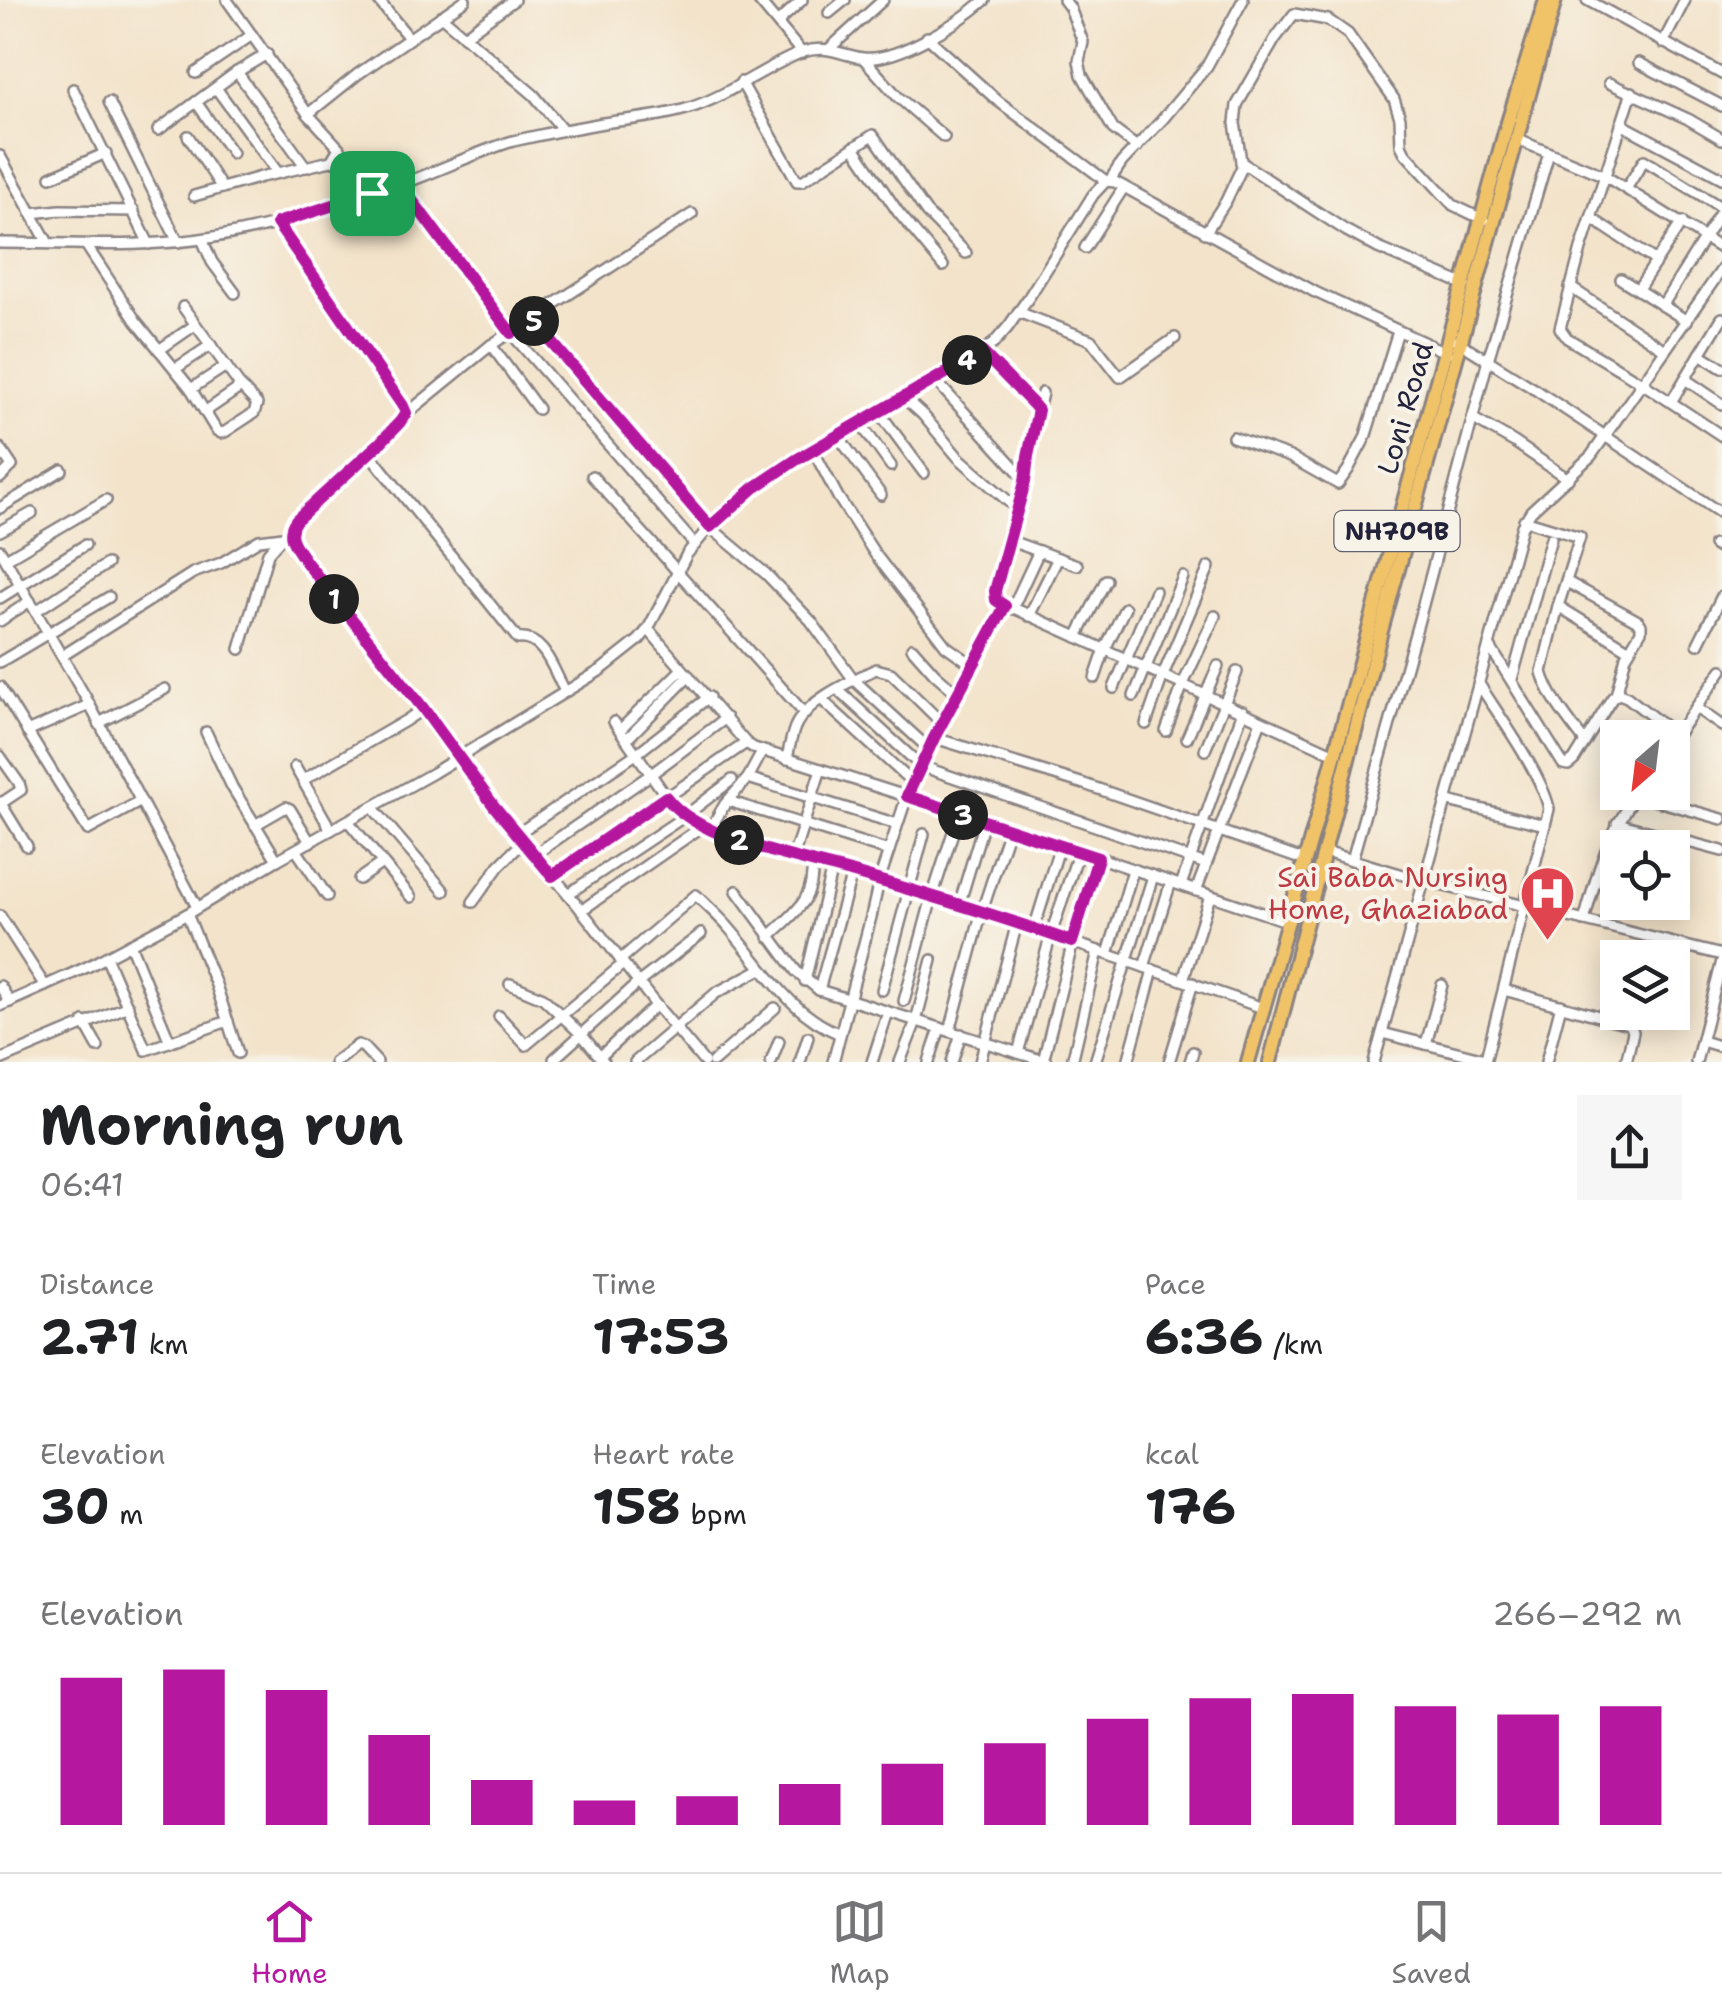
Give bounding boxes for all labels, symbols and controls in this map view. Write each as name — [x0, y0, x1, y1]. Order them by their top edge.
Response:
pin — [330, 151, 415, 236]
icon: arrive — [345, 166, 400, 221]
pin: 5 — [509, 296, 559, 346]
text: 5 — [525, 302, 543, 340]
pin: 4 — [942, 335, 992, 385]
street label: Loni Road — [1368, 337, 1442, 479]
text: 4 — [957, 341, 977, 379]
road number: NH709B — [1334, 511, 1460, 551]
pin: 1 — [309, 574, 359, 624]
text: 1 — [328, 580, 340, 618]
north arrow — [1600, 720, 1690, 810]
map controls — [1600, 720, 1690, 1030]
pin: 3 — [938, 790, 988, 840]
text: 3 — [953, 796, 973, 834]
pin: 2 — [714, 815, 764, 865]
text: 2 — [729, 821, 749, 859]
button: locate — [1600, 830, 1690, 920]
place label: Sai Baba Nursing Home, Ghaziabad — [1268, 858, 1508, 928]
hospital icon: Sai Baba Nursing Home, Ghaziabad — [1517, 863, 1577, 942]
button: layers — [1600, 940, 1690, 1030]
text: Morning run — [40, 1088, 404, 1162]
button: share — [1577, 1095, 1682, 1200]
text: 06:41 — [40, 1163, 124, 1206]
text: Distance — [40, 1265, 155, 1303]
text: Time — [592, 1265, 657, 1303]
text: Pace — [1145, 1265, 1206, 1303]
text: 2.71 — [40, 1303, 139, 1370]
text: 17:53 — [592, 1303, 729, 1370]
text: 6:36 — [1145, 1303, 1264, 1370]
text: km — [139, 1325, 188, 1363]
text: /km — [1264, 1325, 1323, 1363]
text: Elevation — [40, 1435, 165, 1473]
text: Heart rate — [592, 1435, 735, 1473]
text: kcal — [1145, 1435, 1199, 1473]
text: 30 — [40, 1473, 110, 1540]
text: 158 — [592, 1473, 681, 1540]
text: 176 — [1145, 1473, 1236, 1540]
text: m — [110, 1495, 143, 1533]
text: bpm — [681, 1495, 747, 1533]
text: Elevation — [40, 1592, 183, 1635]
text: 266–292 m — [1492, 1592, 1682, 1635]
tab: Home — [251, 1894, 328, 1992]
tab: Map — [830, 1894, 890, 1992]
tab: Saved — [1392, 1894, 1471, 1992]

